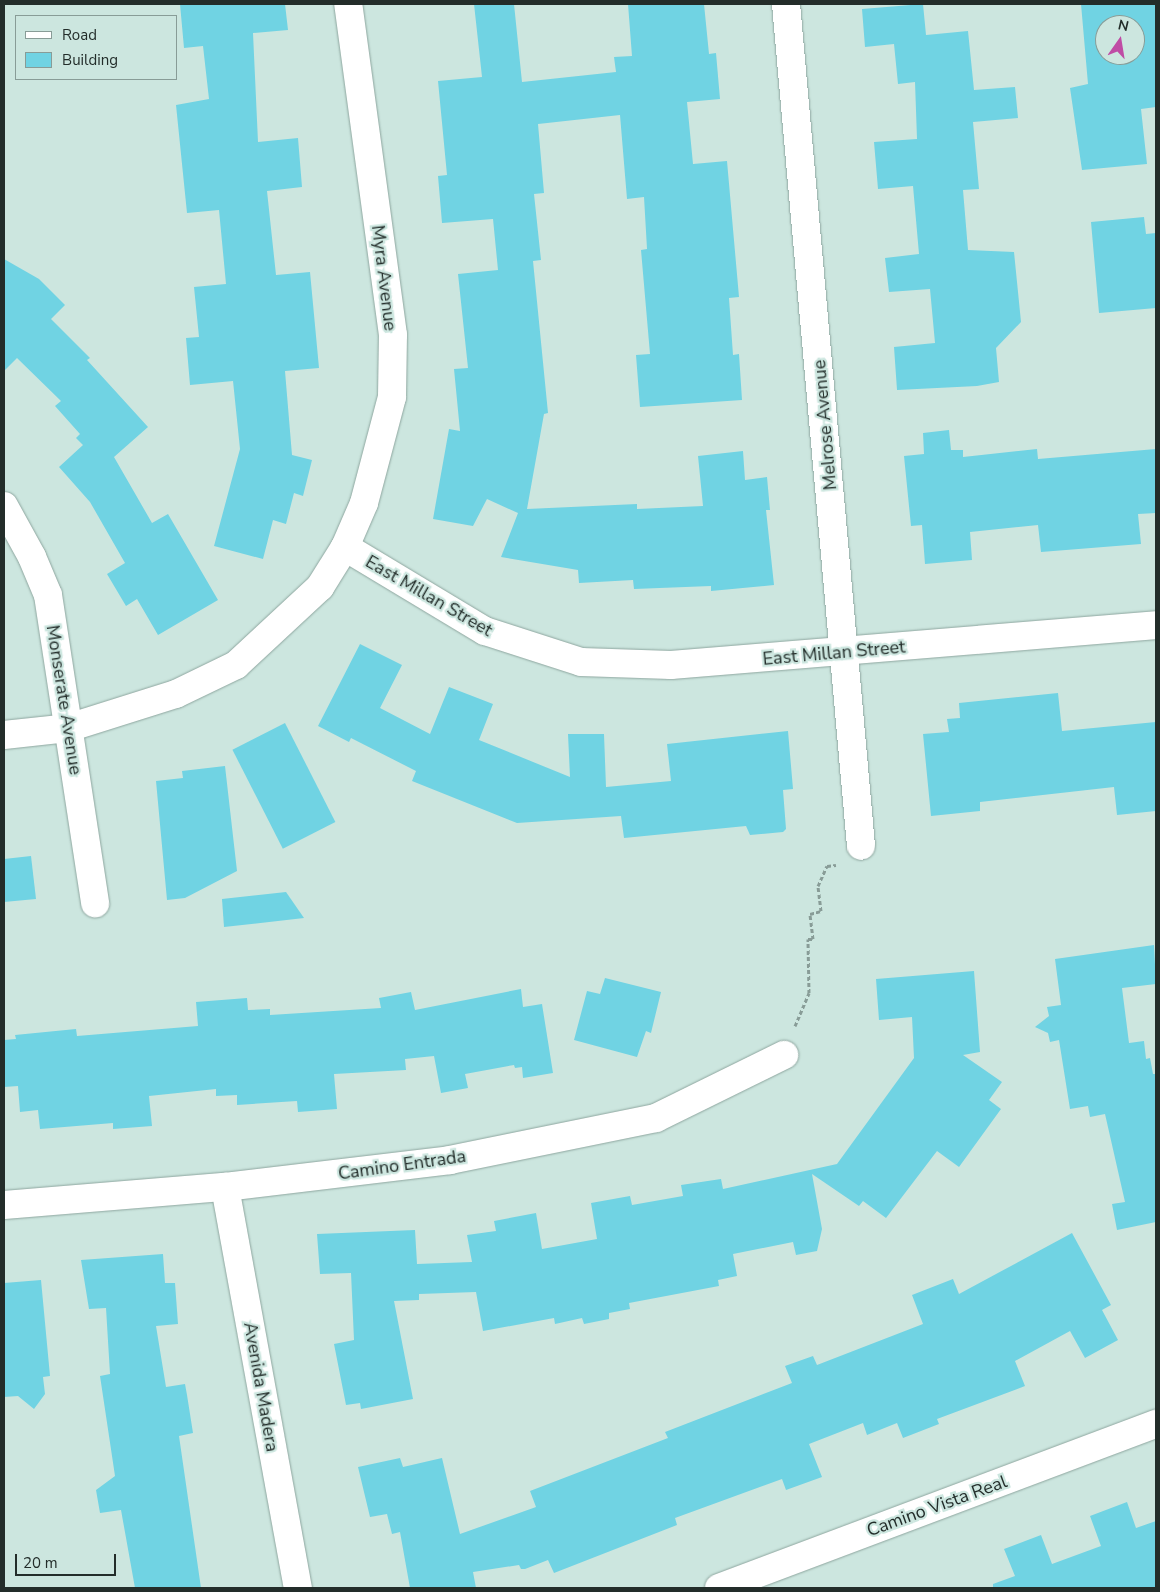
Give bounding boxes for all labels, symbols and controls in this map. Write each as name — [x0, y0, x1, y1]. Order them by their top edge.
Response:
legend — [15, 15, 178, 80]
north arrow — [1095, 15, 1145, 65]
text: N — [1116, 15, 1130, 36]
text: Road — [62, 25, 97, 45]
text: Building — [62, 50, 118, 70]
street label: Myra Avenue — [367, 224, 401, 332]
street label: Melrose Avenue — [809, 359, 841, 491]
street label: East Millan Street — [362, 551, 496, 641]
street label: Monserate Avenue — [41, 624, 87, 776]
street label: East Millan Street — [762, 636, 906, 670]
street label: Camino Entrada — [337, 1145, 467, 1185]
street label: Avenida Madera — [239, 1320, 283, 1454]
street label: Camino Vista Real — [864, 1471, 1010, 1541]
scale bar — [18, 1544, 119, 1576]
text: 20 m — [23, 1553, 58, 1573]

